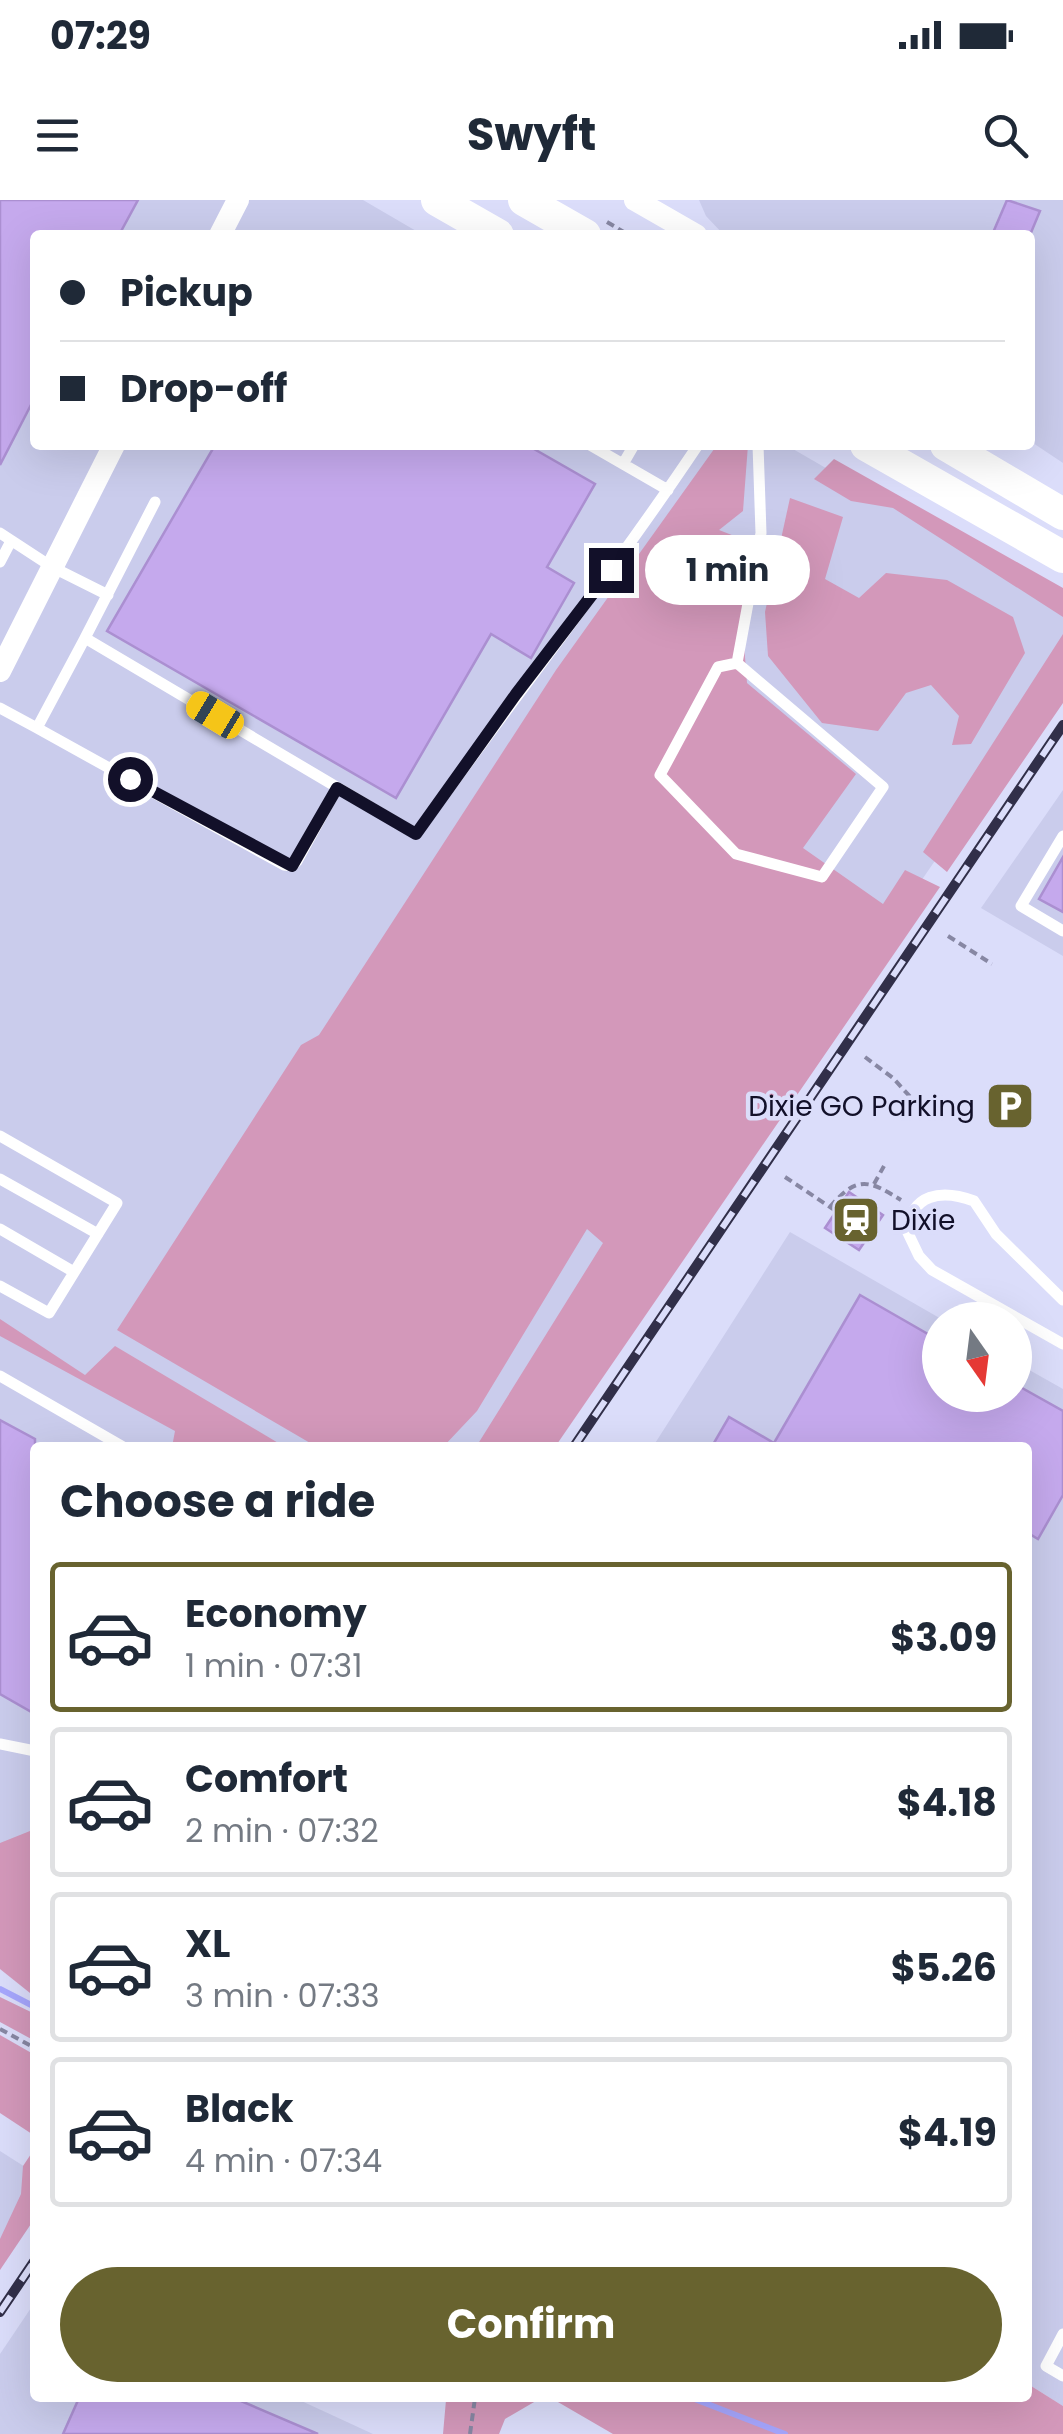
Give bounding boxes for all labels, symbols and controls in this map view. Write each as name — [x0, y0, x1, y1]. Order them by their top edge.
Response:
text: 07:29 — [50, 9, 151, 62]
text: Swyft — [467, 103, 596, 166]
icon: menu — [30, 108, 85, 163]
icon: search — [978, 108, 1033, 163]
text: Pickup — [120, 266, 253, 319]
text: Drop-off — [120, 362, 288, 415]
callout: 1 min — [646, 535, 811, 605]
text: 1 min — [686, 547, 769, 592]
route end — [589, 548, 634, 593]
car — [182, 687, 248, 743]
route start — [108, 757, 153, 802]
parking icon: Dixie GO Parking — [984, 1080, 1036, 1132]
place label: Dixie GO Parking — [748, 1087, 975, 1126]
station icon: Dixie — [830, 1194, 882, 1246]
place label: Dixie — [891, 1201, 955, 1240]
north arrow — [922, 1302, 1032, 1412]
map controls — [922, 1302, 1032, 1412]
text: Choose a ride — [60, 1470, 375, 1533]
text: Economy — [185, 1587, 367, 1640]
icon: car — [65, 1592, 155, 1682]
text: $3.09 — [890, 1611, 997, 1664]
text: 1 min · 07:31 — [185, 1643, 362, 1688]
text: Comfort — [185, 1752, 348, 1805]
icon: car — [65, 1757, 155, 1847]
text: $4.18 — [897, 1776, 997, 1829]
text: 2 min · 07:32 — [185, 1808, 379, 1853]
text: XL — [185, 1917, 230, 1970]
icon: car — [65, 1922, 155, 2012]
text: $5.26 — [891, 1941, 997, 1994]
text: 3 min · 07:33 — [185, 1973, 380, 2018]
text: Black — [185, 2082, 294, 2135]
icon: car — [65, 2087, 155, 2177]
text: $4.19 — [898, 2106, 997, 2159]
text: 4 min · 07:34 — [185, 2138, 382, 2183]
button: Confirm — [60, 2267, 1002, 2382]

